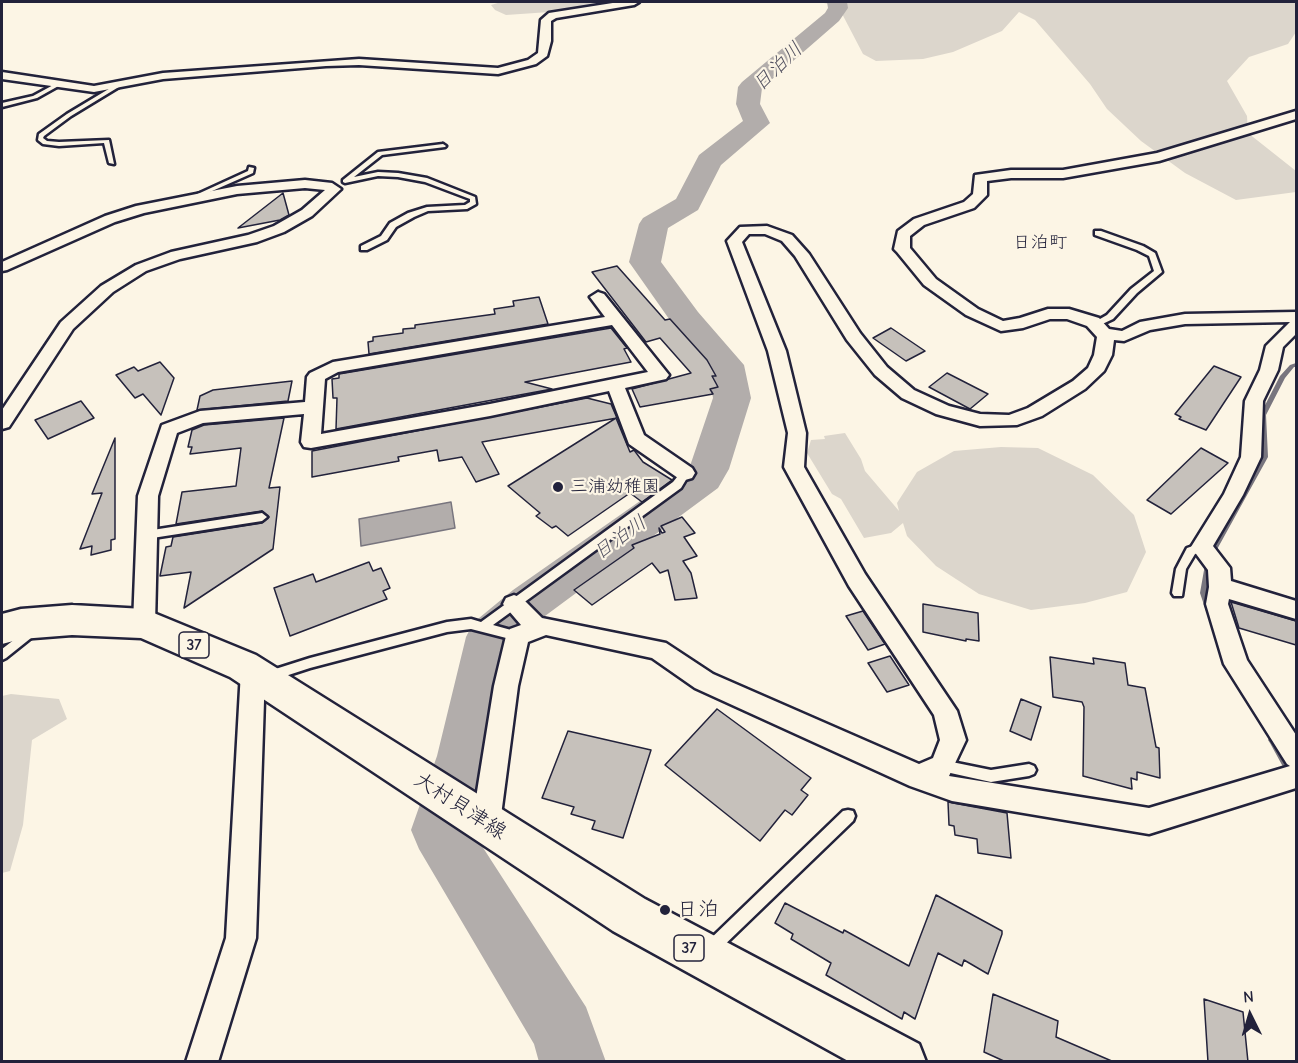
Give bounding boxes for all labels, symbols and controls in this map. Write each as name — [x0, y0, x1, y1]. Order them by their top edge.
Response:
water label: 日泊川 — [748, 38, 808, 96]
district label: 日泊町 — [1013, 232, 1067, 254]
place label: 三浦幼稚園 — [570, 476, 660, 498]
marker: 三浦幼稚園 — [551, 480, 565, 494]
water label: 日泊川 — [589, 511, 651, 565]
road number: 37 — [179, 632, 209, 658]
street label: 大村貝津線 — [409, 767, 511, 845]
place label: 日泊 — [677, 897, 719, 923]
marker: 日泊 — [658, 903, 672, 917]
road number: 37 — [674, 935, 704, 961]
north arrow — [1220, 985, 1280, 1045]
text: N — [1242, 988, 1254, 1006]

